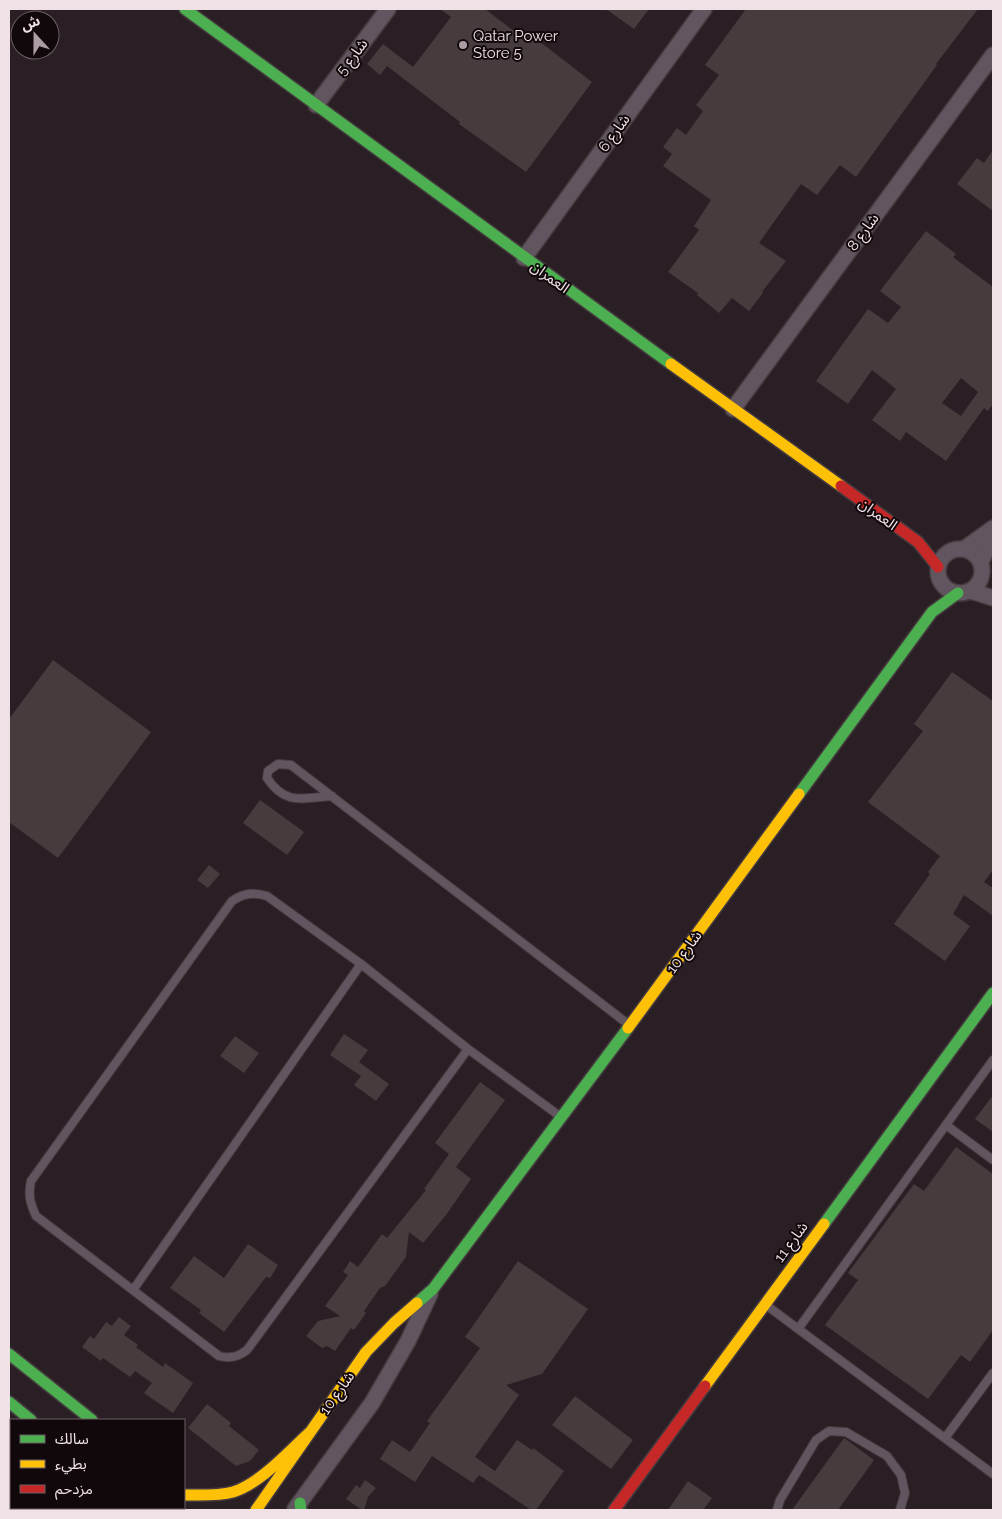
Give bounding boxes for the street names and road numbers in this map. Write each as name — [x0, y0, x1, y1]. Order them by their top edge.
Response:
street label: شارع 5 — [332, 35, 374, 81]
street label: شارع 6 — [594, 110, 636, 157]
street label: شارع 8 — [843, 210, 885, 256]
street label: العمران — [527, 257, 573, 297]
street label: العمران — [855, 494, 901, 534]
street label: شارع 10 — [662, 927, 708, 979]
street label: شارع 11 — [770, 1218, 814, 1268]
street label: شارع 10 — [316, 1368, 361, 1420]

